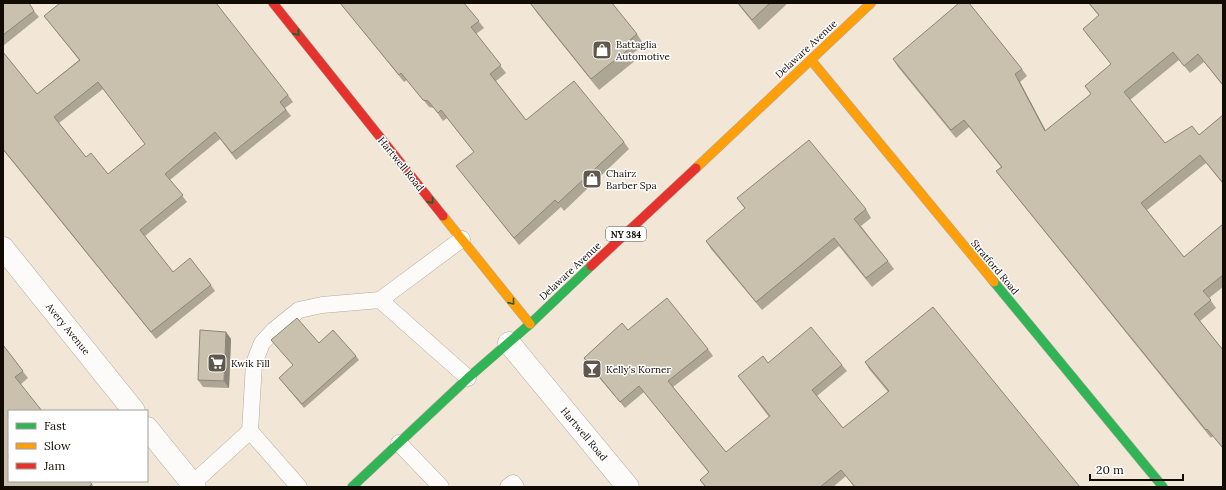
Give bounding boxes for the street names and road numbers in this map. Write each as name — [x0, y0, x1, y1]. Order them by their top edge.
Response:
street label: Delaware Avenue — [772, 17, 840, 81]
street label: Hartwell Road — [375, 134, 427, 194]
road number: NY 384 — [606, 227, 646, 241]
street label: Stratford Road — [968, 237, 1022, 297]
street label: Delaware Avenue — [536, 239, 604, 303]
street label: Avery Avenue — [43, 300, 93, 358]
street label: Hartwell Road — [558, 405, 610, 463]

